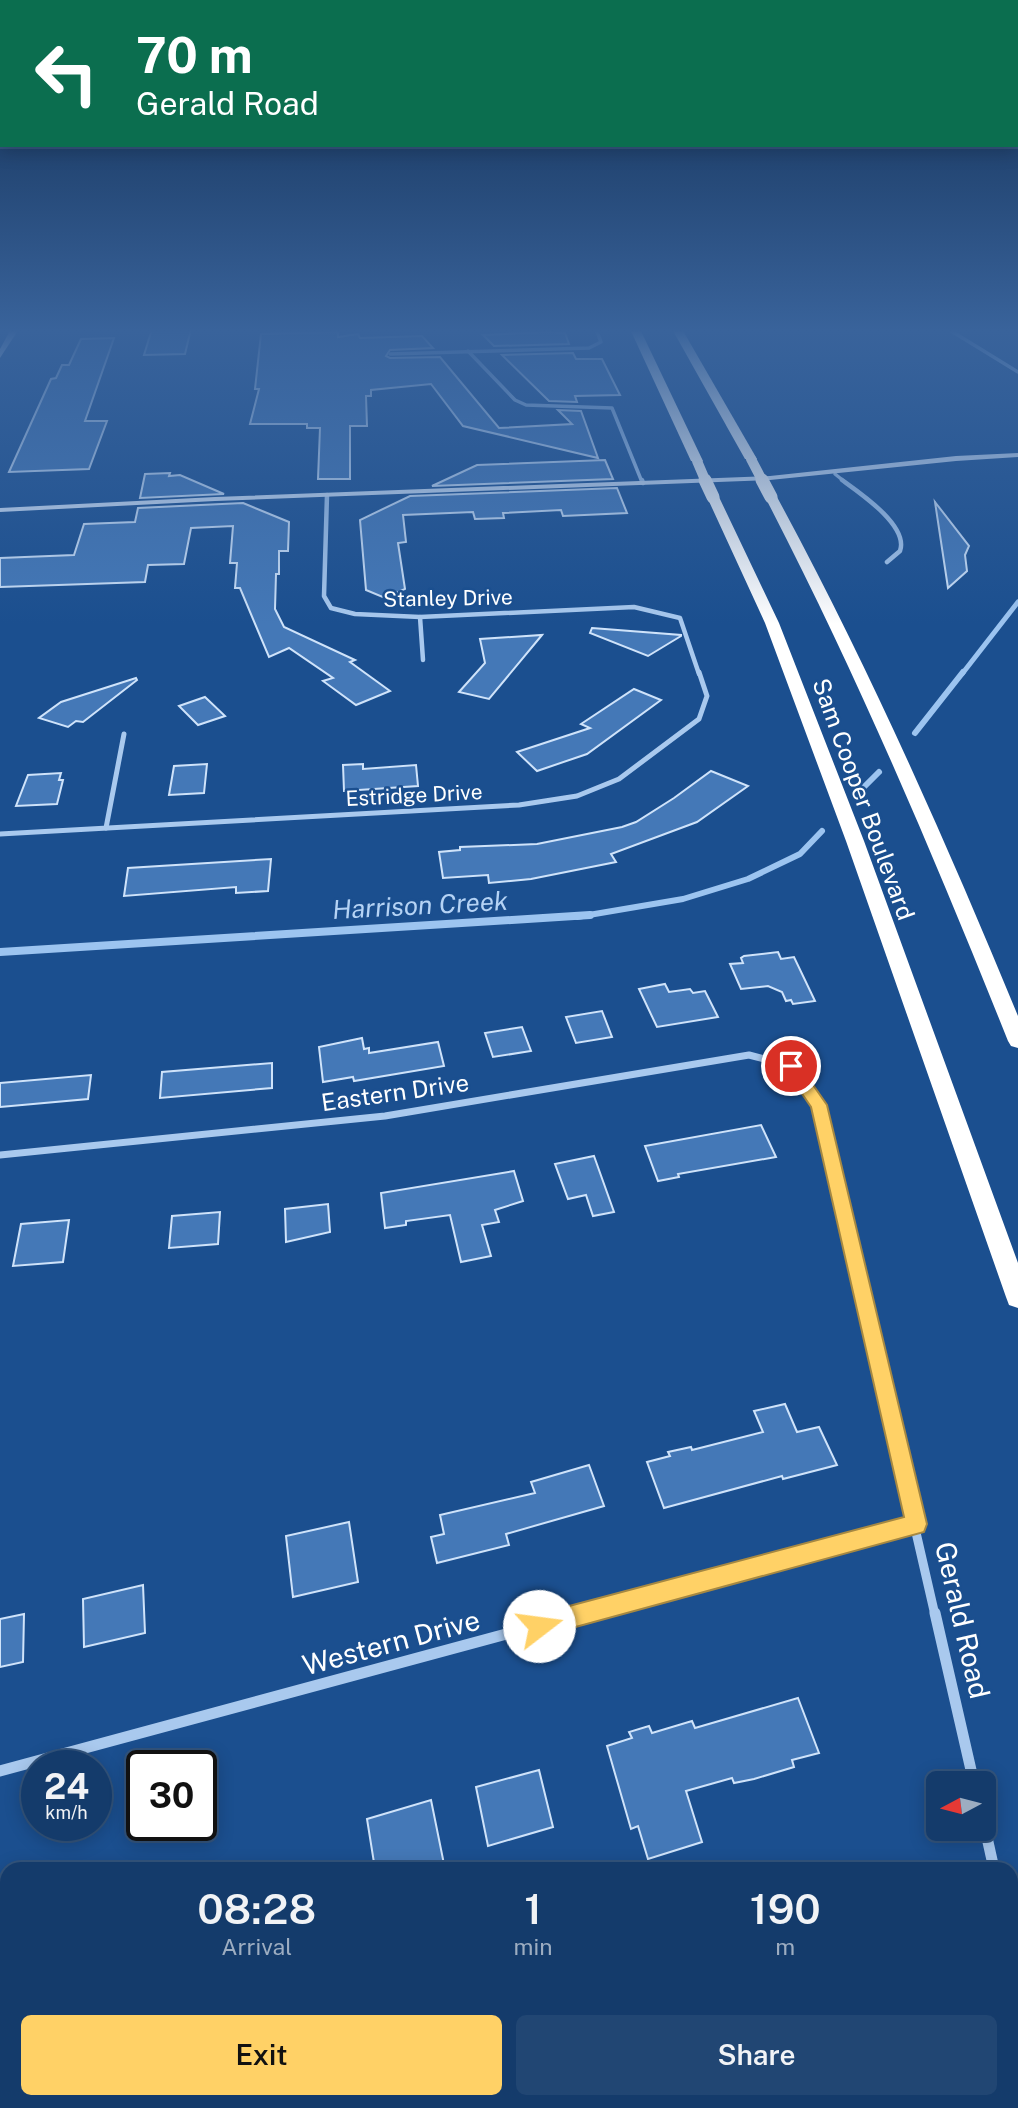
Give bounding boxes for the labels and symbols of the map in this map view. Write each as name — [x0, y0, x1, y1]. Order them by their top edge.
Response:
street label: Stanley Drive — [383, 584, 513, 612]
street label: Sam Cooper Boulevard — [807, 674, 921, 924]
street label: Estridge Drive — [345, 779, 483, 811]
water label: Harrison Creek — [331, 885, 509, 925]
pin — [761, 1036, 821, 1096]
street label: Eastern Drive — [319, 1068, 471, 1116]
street label: Gerald Road — [929, 1538, 997, 1702]
position arrow — [502, 1589, 576, 1663]
street label: Western Drive — [299, 1602, 483, 1682]
speed limit sign: 30 — [126, 1750, 217, 1841]
north arrow — [926, 1771, 996, 1841]

